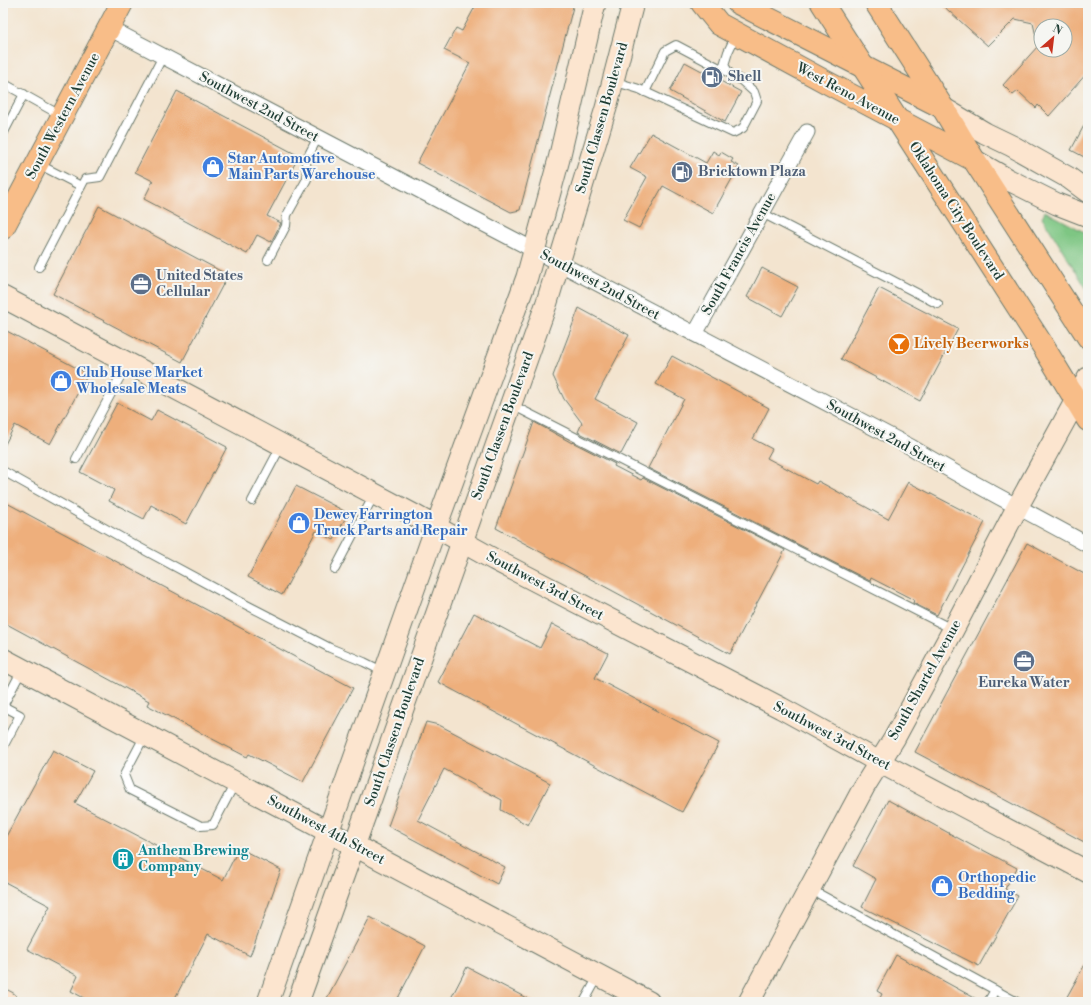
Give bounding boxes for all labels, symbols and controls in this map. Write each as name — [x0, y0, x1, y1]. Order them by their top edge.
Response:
north arrow — [1033, 18, 1073, 58]
text: N — [1050, 22, 1065, 38]
street label: South Classen Boulevard — [572, 40, 632, 196]
street label: South Western Avenue — [22, 50, 104, 182]
street label: West Reno Avenue — [792, 59, 903, 129]
fuel station icon: Shell — [699, 64, 725, 90]
street label: Southwest 2nd Street — [196, 68, 322, 146]
place label: Shell — [728, 68, 762, 86]
street label: Oklahoma City Boulevard — [905, 138, 1008, 284]
place label: Star Automotive Main Parts Warehouse — [228, 150, 376, 184]
shop icon: Star Automotive Main Parts Warehouse — [200, 154, 226, 180]
fuel station icon: Bricktown Plaza — [669, 159, 695, 185]
place label: Bricktown Plaza — [698, 163, 806, 181]
street label: South Francis Avenue — [698, 189, 780, 319]
street label: Southwest 2nd Street — [537, 246, 663, 324]
place label: United States Cellular — [156, 267, 243, 301]
office icon: United States Cellular — [128, 271, 154, 297]
bar icon: Lively Beerworks — [886, 331, 912, 357]
place label: Lively Beerworks — [914, 335, 1029, 353]
street label: South Classen Boulevard — [468, 349, 538, 503]
place label: Club House Market Wholesale Meats — [75, 364, 204, 398]
shop icon: Club House Market Wholesale Meats — [48, 368, 74, 394]
street label: Southwest 2nd Street — [823, 396, 949, 476]
place label: Dewey Farrington Truck Parts and Repair — [314, 506, 468, 540]
shop icon: Dewey Farrington Truck Parts and Repair — [286, 510, 312, 536]
street label: Southwest 3rd Street — [483, 547, 607, 625]
street label: South Shartel Avenue — [884, 616, 966, 744]
office icon: Eureka Water — [1011, 648, 1037, 674]
street label: South Classen Boulevard — [361, 655, 429, 809]
place label: Eureka Water — [978, 674, 1070, 692]
street label: Southwest 3rd Street — [770, 697, 894, 775]
street label: Southwest 4th Street — [264, 791, 388, 869]
place label: Anthem Brewing Company — [137, 842, 250, 876]
building icon: Anthem Brewing Company — [110, 846, 136, 872]
place label: Orthopedic Bedding — [958, 869, 1036, 903]
shop icon: Orthopedic Bedding — [929, 873, 955, 899]

